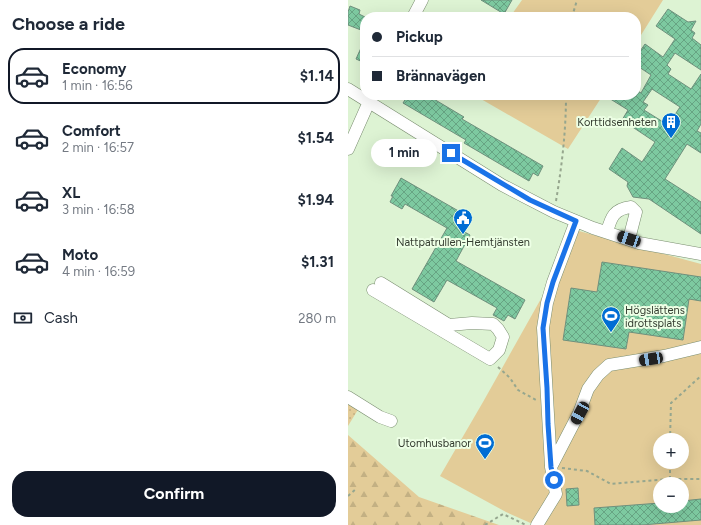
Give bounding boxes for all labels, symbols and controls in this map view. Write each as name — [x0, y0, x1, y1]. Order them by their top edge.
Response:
text: Choose a ride — [12, 13, 125, 35]
text: Pickup — [396, 28, 443, 46]
icon: car — [14, 58, 50, 94]
text: Economy — [62, 60, 127, 78]
text: $1.14 — [300, 67, 334, 85]
text: Brännavägen — [396, 67, 486, 85]
text: 1 min · 16:56 — [62, 78, 133, 93]
building icon: Korttidsenheten — [660, 111, 682, 139]
place label: Korttidsenheten — [577, 116, 657, 129]
icon: car — [14, 120, 50, 156]
text: Comfort — [62, 122, 121, 140]
text: $1.54 — [297, 129, 334, 147]
callout: 1 min — [371, 139, 437, 167]
text: 2 min · 16:57 — [62, 140, 134, 155]
route end — [442, 144, 460, 162]
text: 1 min — [389, 145, 419, 160]
icon: car — [14, 182, 50, 218]
text: XL — [62, 184, 80, 202]
text: $1.94 — [297, 191, 334, 209]
text: 3 min · 16:58 — [62, 202, 135, 217]
public building icon: Nattpatrullen-Hemtjänsten — [452, 207, 474, 235]
car — [616, 230, 642, 248]
place label: Nattpatrullen-Hemtjänsten — [396, 236, 530, 249]
icon: car — [14, 244, 50, 280]
text: Moto — [62, 246, 98, 264]
text: $1.31 — [301, 253, 334, 271]
text: 4 min · 16:59 — [62, 264, 135, 279]
place label: Högslättens idrottsplats — [625, 304, 685, 330]
sports icon: Högslättens idrottsplats — [600, 305, 622, 333]
icon: cash — [12, 307, 34, 329]
text: Cash — [44, 309, 78, 327]
text: 280 m — [298, 311, 336, 326]
car — [638, 351, 664, 367]
car — [569, 400, 591, 426]
sports icon: Utomhusbanor — [474, 432, 496, 460]
map controls — [653, 433, 689, 513]
button: + — [653, 433, 689, 469]
place label: Utomhusbanor — [398, 437, 471, 450]
button: Confirm — [12, 471, 336, 517]
route start — [545, 471, 563, 489]
button: − — [653, 477, 689, 513]

